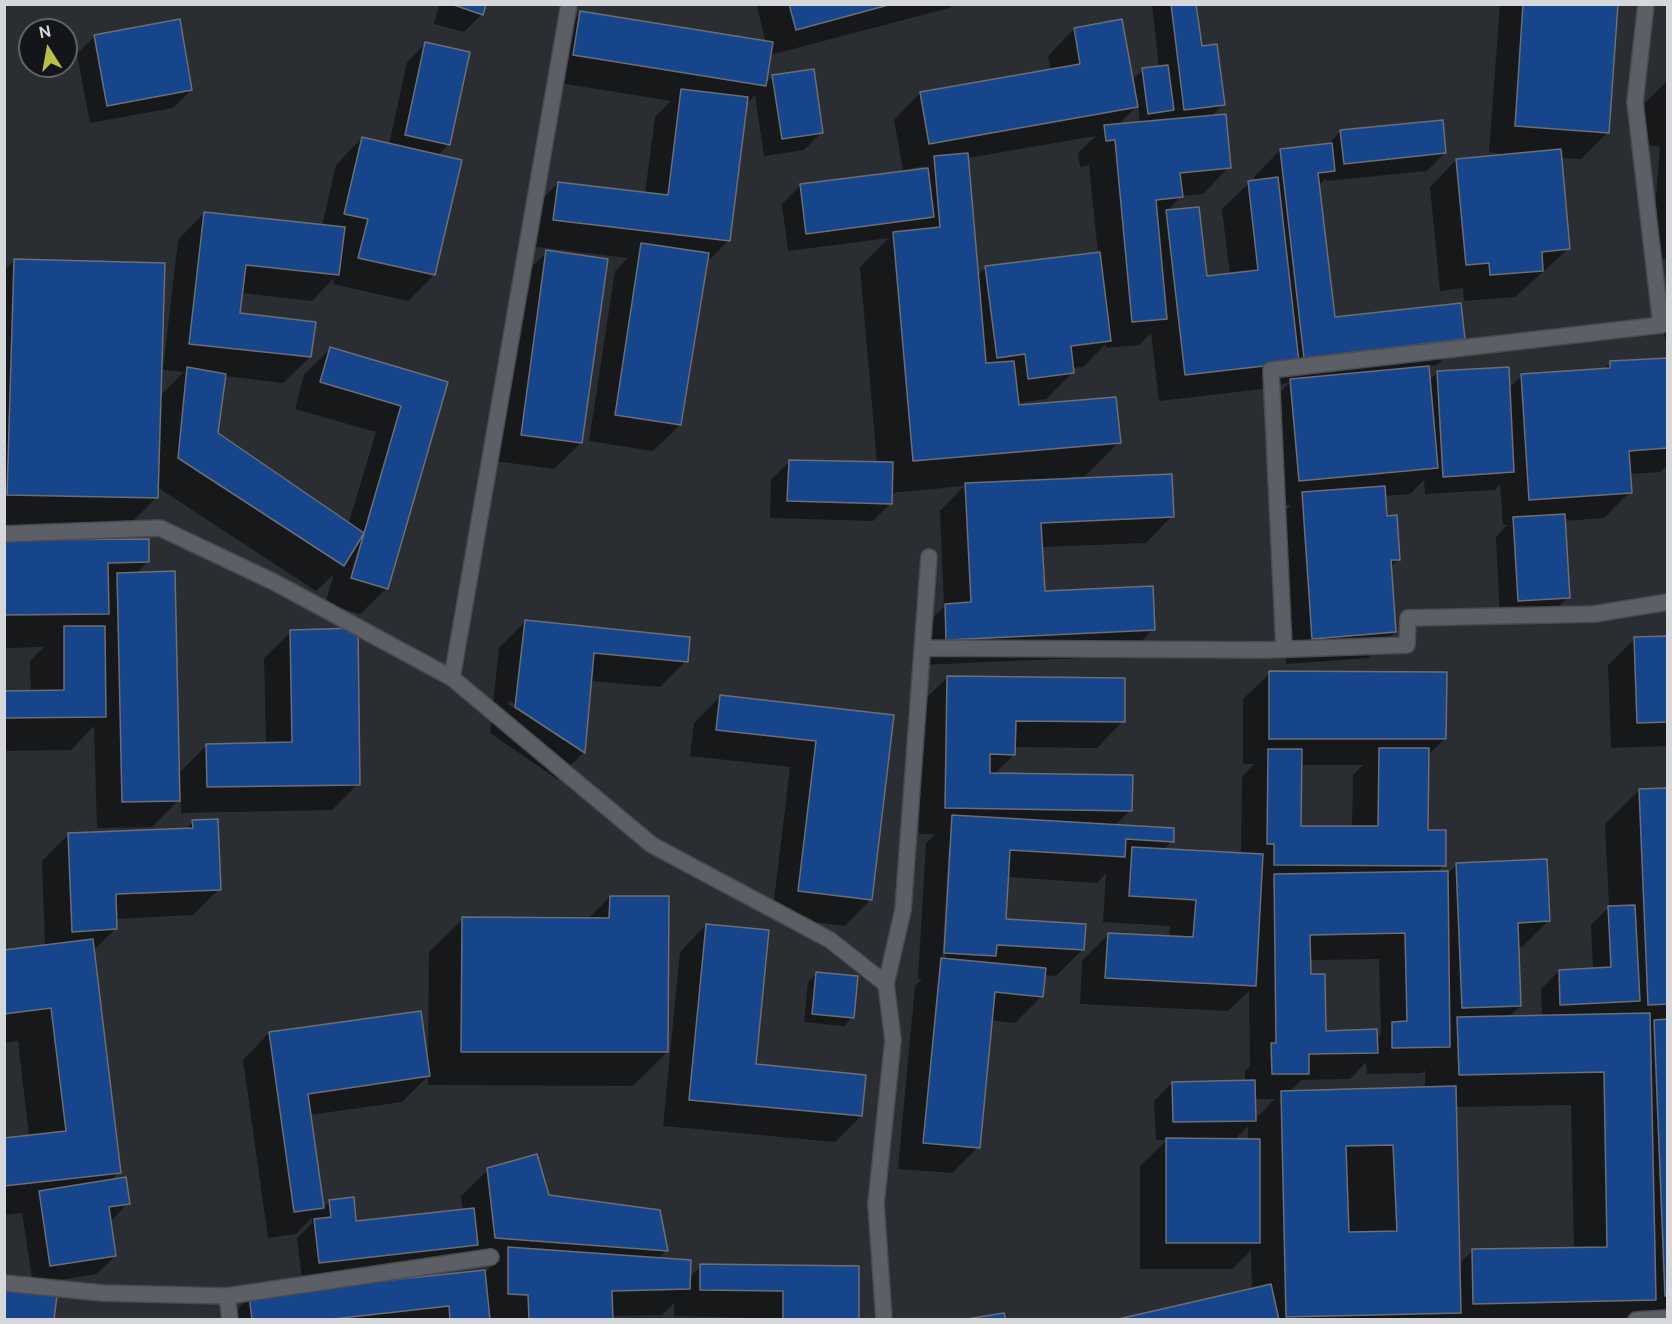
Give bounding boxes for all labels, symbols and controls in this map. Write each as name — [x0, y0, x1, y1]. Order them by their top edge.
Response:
north arrow — [18, 18, 78, 78]
text: N — [37, 20, 53, 43]

